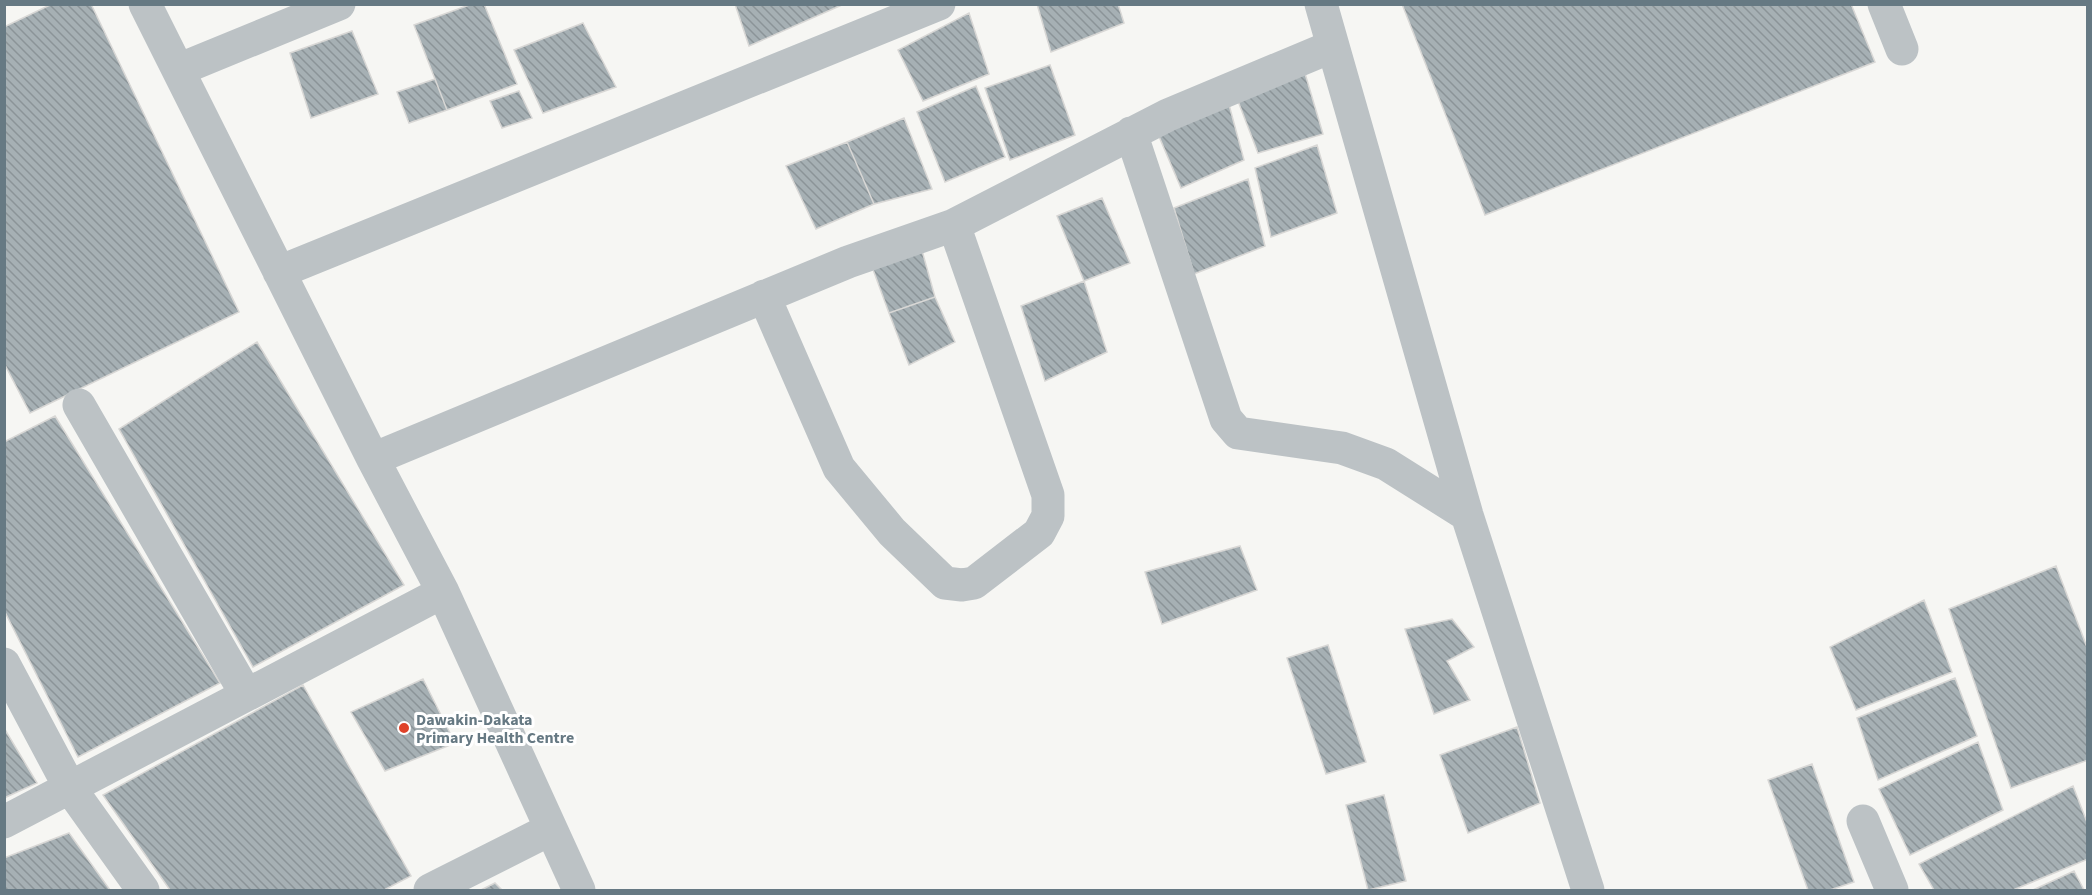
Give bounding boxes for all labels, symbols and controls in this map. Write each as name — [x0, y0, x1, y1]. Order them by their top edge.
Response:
place label: Dawakin-Dakata Primary Health Centre — [416, 709, 574, 749]
marker: Dawakin-Dakata Primary Health Centre — [397, 721, 411, 735]

